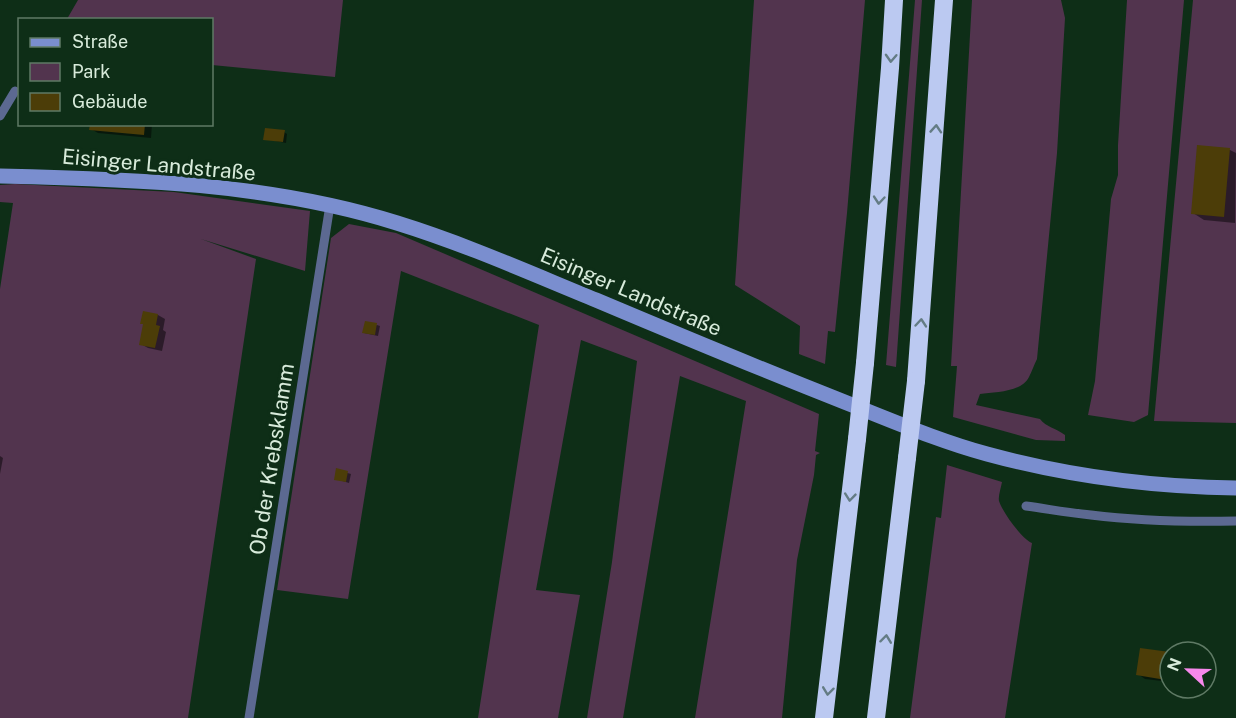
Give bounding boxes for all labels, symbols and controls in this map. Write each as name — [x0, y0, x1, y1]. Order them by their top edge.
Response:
legend — [18, 18, 213, 126]
text: Straße — [72, 31, 128, 52]
one-way arrow — [884, 54, 897, 63]
text: Park — [72, 61, 110, 82]
text: Gebäude — [72, 91, 147, 112]
one-way arrow — [929, 124, 942, 133]
street label: Eisinger Landstraße — [61, 144, 257, 185]
one-way arrow — [873, 196, 886, 205]
street label: Eisinger Landstraße — [537, 242, 725, 341]
one-way arrow — [914, 318, 927, 328]
street label: Ob der Krebsklamm — [244, 361, 299, 556]
one-way arrow — [844, 493, 857, 502]
one-way arrow — [879, 635, 891, 644]
north arrow — [1158, 640, 1218, 700]
text: N — [1163, 655, 1186, 674]
one-way arrow — [822, 687, 834, 696]

